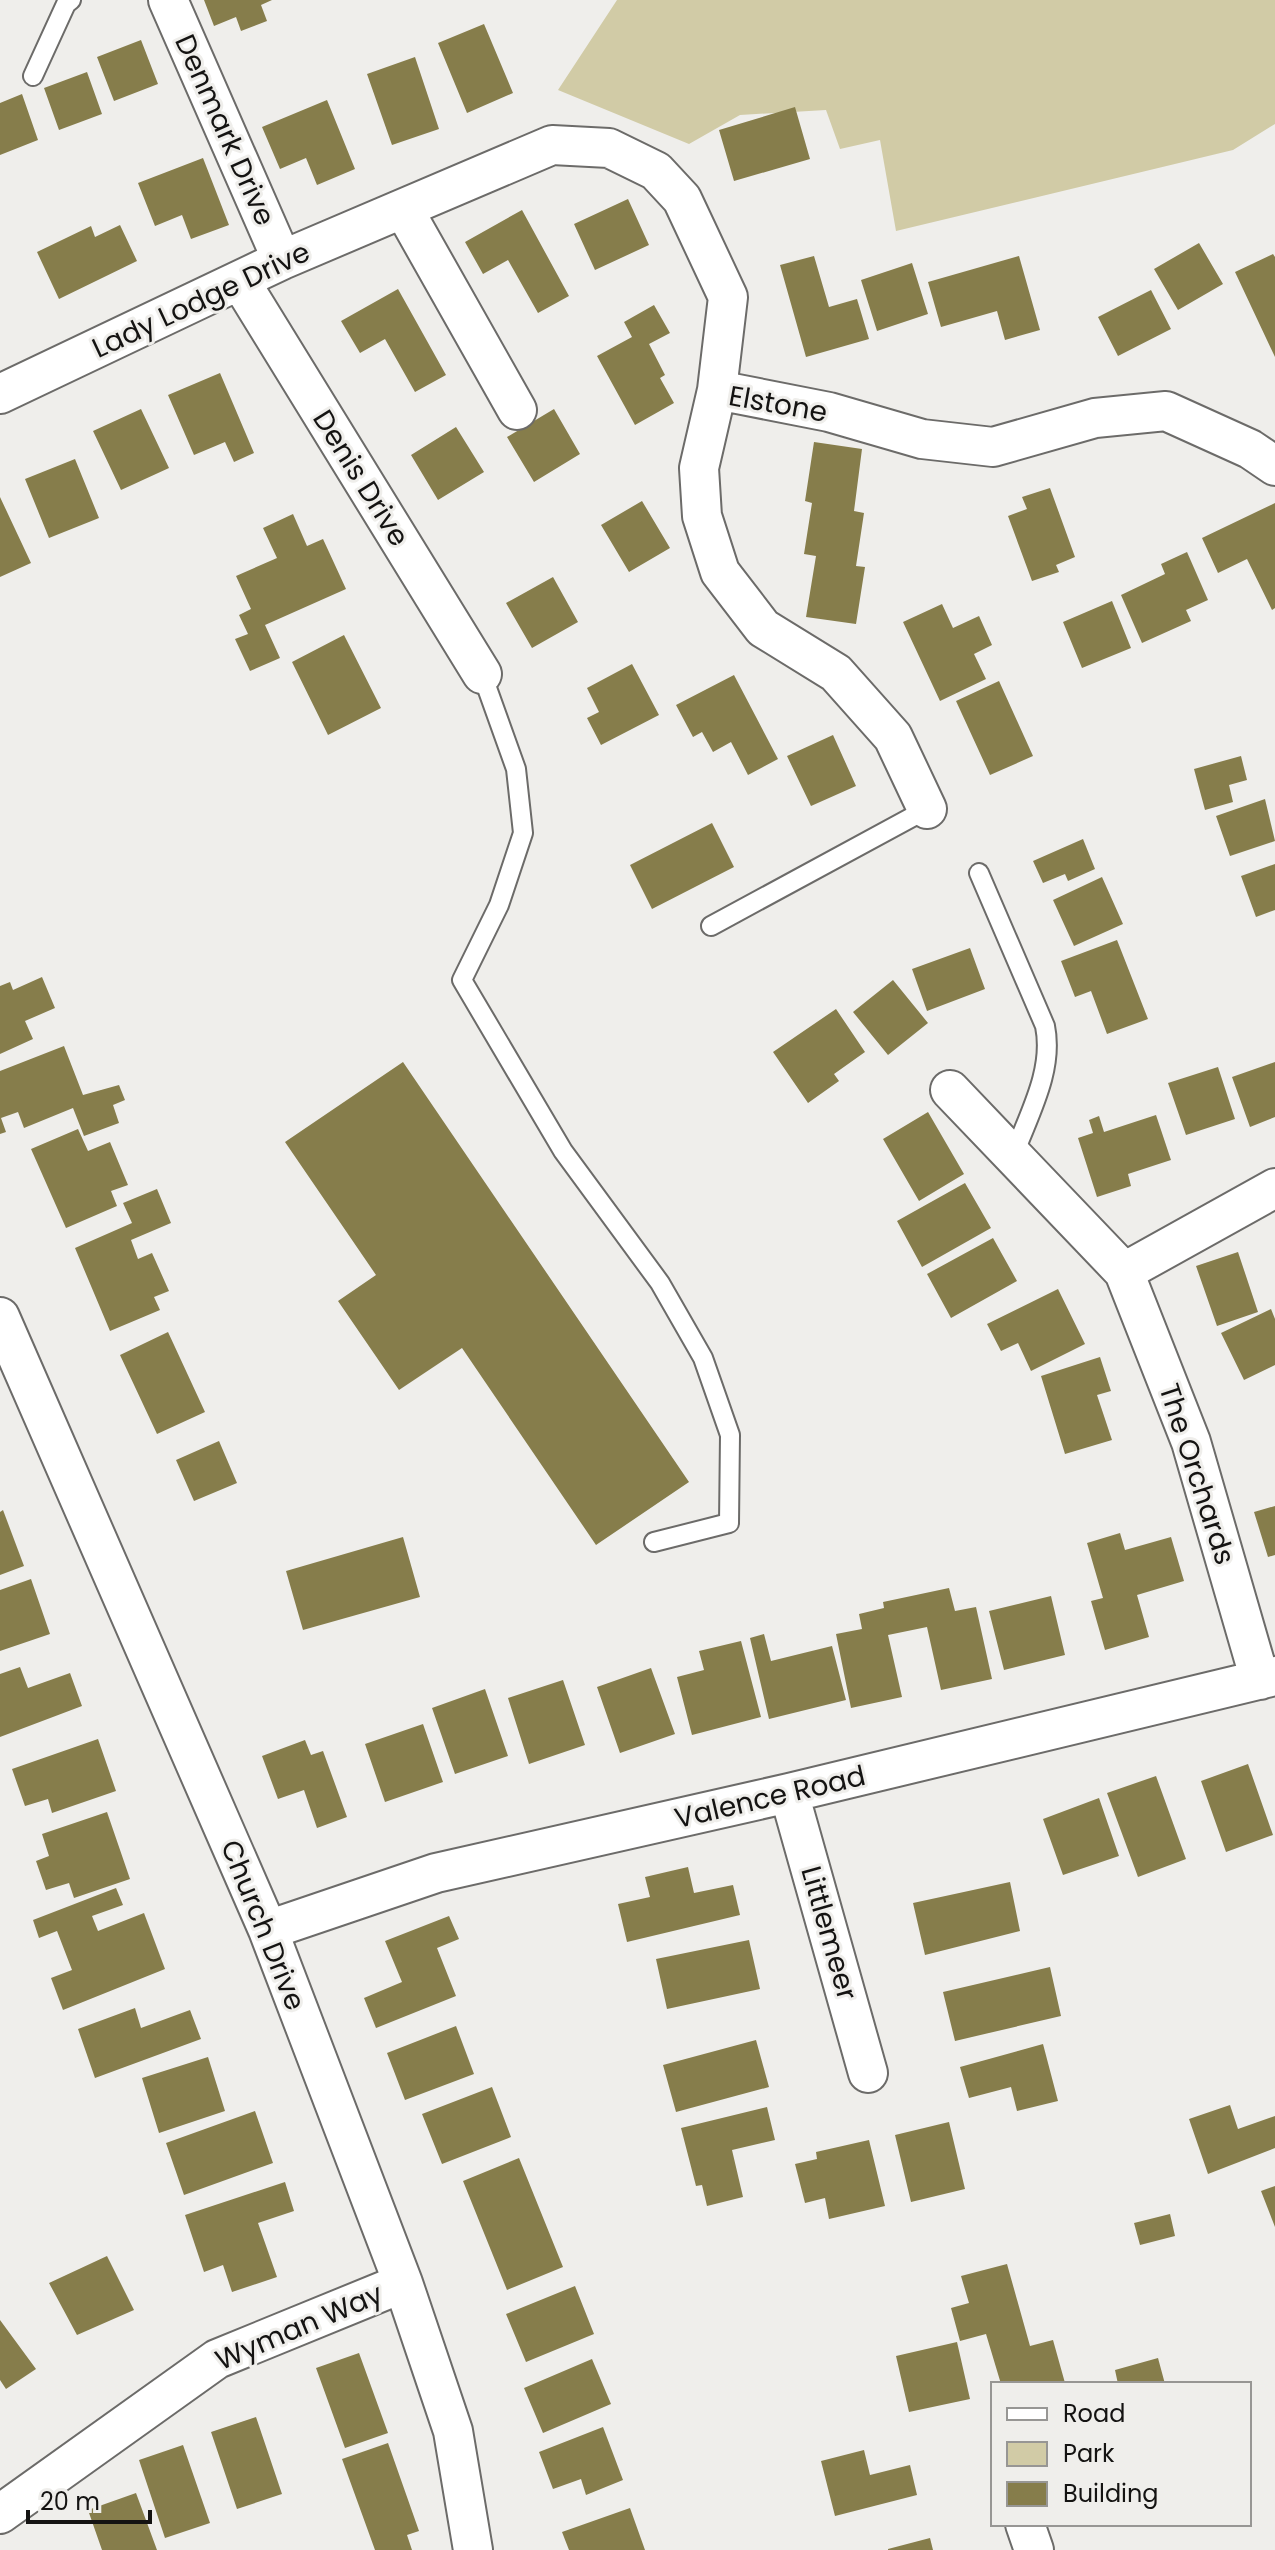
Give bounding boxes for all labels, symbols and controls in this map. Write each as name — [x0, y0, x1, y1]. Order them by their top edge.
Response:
street label: Denmark Drive — [165, 28, 285, 232]
street label: Lady Lodge Drive — [86, 232, 316, 368]
street label: Elstone — [726, 376, 830, 432]
street label: Denis Drive — [304, 402, 418, 554]
street label: The Orchards — [1149, 1378, 1245, 1570]
street label: Valence Road — [671, 1756, 869, 1838]
street label: Church Drive — [211, 1834, 315, 2016]
street label: Littlemeer — [791, 1861, 867, 2005]
street label: Wyman Way — [209, 2274, 389, 2380]
legend — [991, 2382, 1251, 2526]
text: Road — [1063, 2397, 1125, 2430]
text: Park — [1063, 2437, 1115, 2470]
scale bar — [28, 2474, 150, 2524]
text: Building — [1063, 2477, 1159, 2510]
text: 20 m — [40, 2485, 100, 2518]

